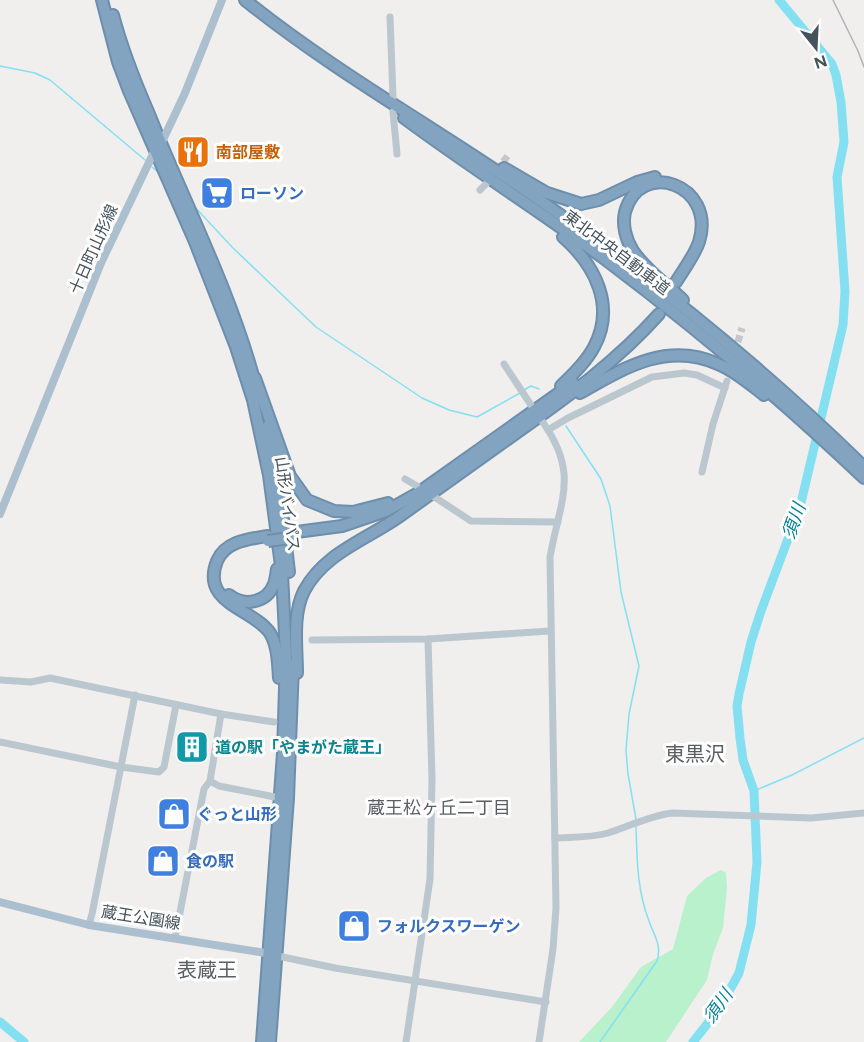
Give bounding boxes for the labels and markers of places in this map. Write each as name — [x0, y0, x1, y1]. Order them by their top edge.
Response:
restaurant icon: 南部屋敷 — [175, 134, 211, 170]
place label: 南部屋敷 — [216, 143, 280, 162]
supermarket icon: ローソン — [199, 175, 235, 211]
place label: ローソン — [240, 184, 304, 203]
building icon: 道の駅「やまがた蔵王」 — [174, 729, 210, 765]
place label: 道の駅「やまがた蔵王」 — [215, 738, 391, 757]
shop icon: ぐっと山形 — [156, 796, 192, 832]
place label: ぐっと山形 — [197, 805, 277, 824]
shop icon: 食の駅 — [145, 843, 181, 879]
place label: 食の駅 — [186, 852, 234, 871]
shop icon: フォルクスワーゲン — [336, 908, 372, 944]
place label: フォルクスワーゲン — [377, 917, 521, 936]

